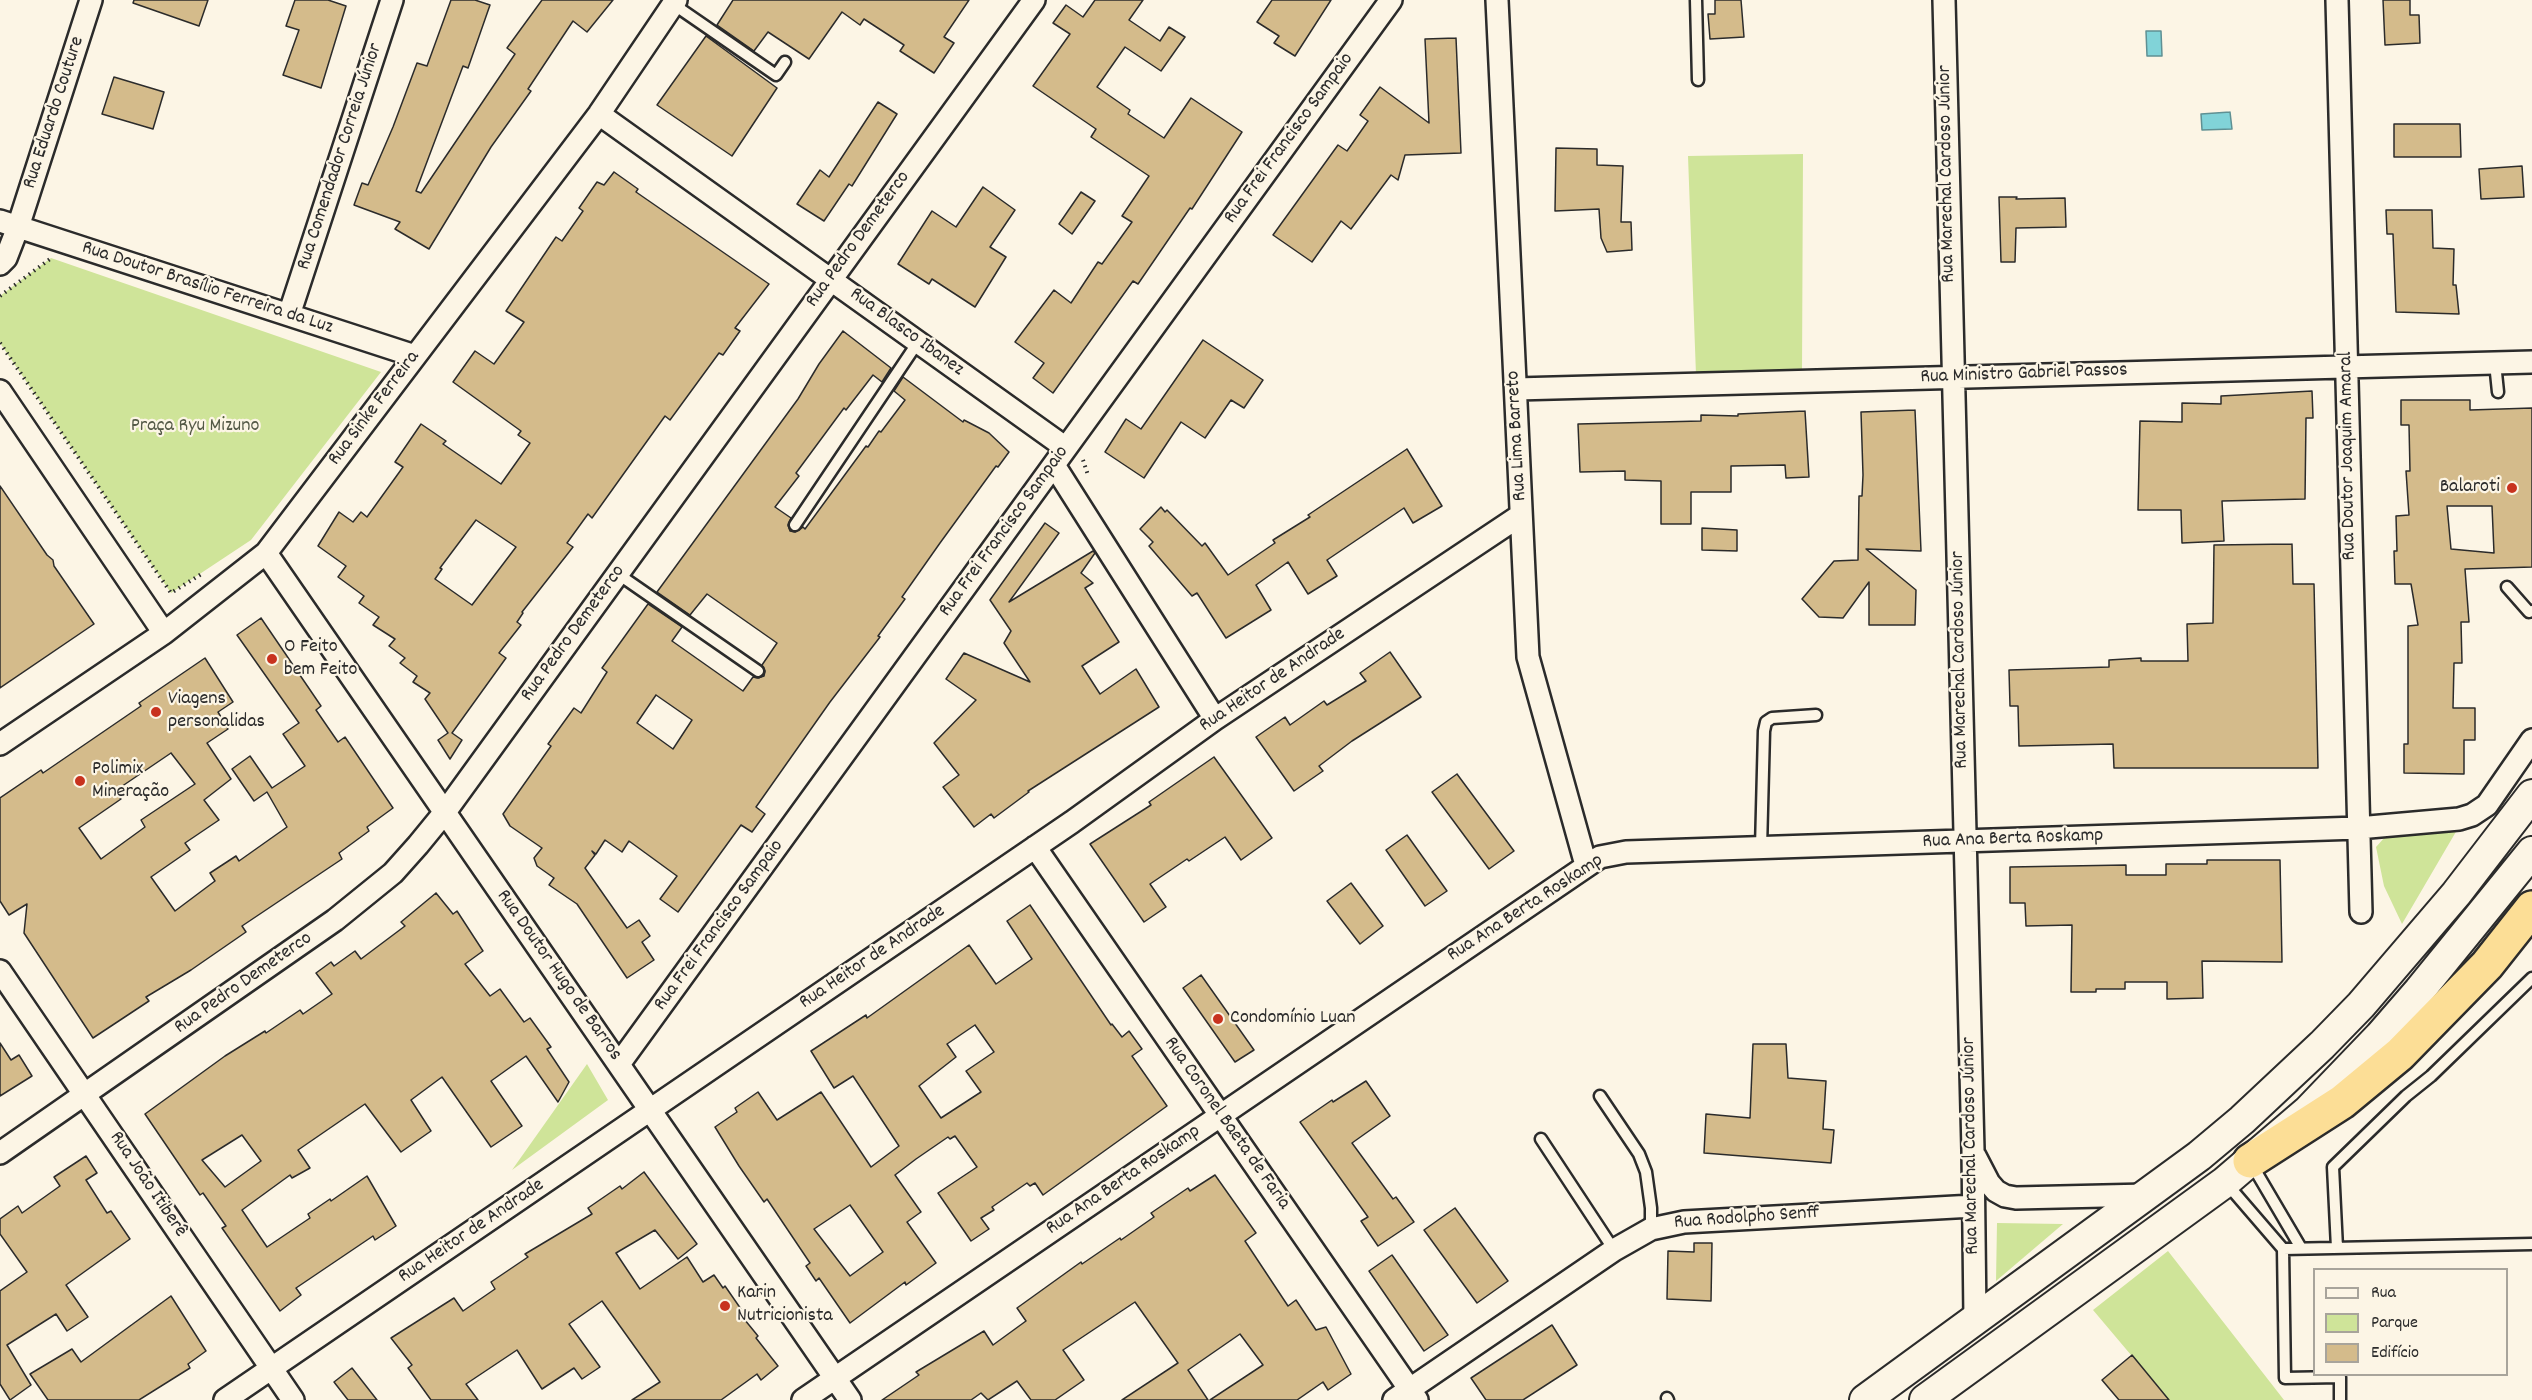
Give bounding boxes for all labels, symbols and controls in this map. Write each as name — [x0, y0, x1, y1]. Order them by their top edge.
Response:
street label: Rua Eduardo Couture — [19, 34, 91, 192]
street label: Rua Comendador Correia Júnior — [293, 41, 389, 273]
street label: Rua Frei Francisco Sampaio — [1220, 49, 1360, 229]
street label: Rua Marechal Cardoso Júnior — [1934, 65, 1962, 283]
street label: Rua Pedro Demeterco — [801, 167, 917, 313]
street label: Rua Doutor Brasílio Ferreira da Luz — [78, 237, 336, 341]
street label: Rua Blasco Ibanez — [844, 283, 968, 383]
street label: Rua Sinke Ferreira — [324, 347, 426, 471]
street label: Rua Doutor Joaquim Amaral — [2335, 351, 2363, 561]
street label: Rua Ministro Gabriel Passos — [1920, 359, 2128, 391]
street label: Rua Lima Barreto — [1503, 370, 1533, 502]
park label: Praça Ryu Mizuno — [131, 415, 259, 439]
street label: Rua Frei Francisco Sampaio — [935, 442, 1075, 622]
place label: Balaroti — [2440, 476, 2500, 500]
marker: Balaroti — [2505, 481, 2519, 495]
street label: Rua Marechal Cardoso Júnior — [1947, 551, 1975, 769]
street label: Rua Pedro Demeterco — [516, 561, 632, 707]
street label: Rua Heitor de Andrade — [1196, 623, 1350, 739]
place label: O Feito bem Feito — [284, 636, 357, 683]
marker: O Feito bem Feito — [265, 652, 279, 666]
place label: Viagens personalidas — [168, 688, 265, 735]
marker: Viagens personalidas — [149, 705, 163, 719]
place label: Polimix Mineração — [92, 758, 169, 805]
marker: Polimix Mineração — [73, 774, 87, 788]
street label: Rua Ana Berta Roskamp — [1922, 825, 2104, 855]
street label: Rua Frei Francisco Sampaio — [650, 836, 790, 1016]
street label: Rua Ana Berta Roskamp — [1444, 850, 1608, 968]
street label: Rua Doutor Hugo de Barros — [490, 886, 626, 1066]
street label: Rua Heitor de Andrade — [796, 900, 950, 1016]
street label: Rua Pedro Demeterco — [170, 928, 318, 1040]
place label: Condomínio Luan — [1230, 1007, 1356, 1031]
marker: Condomínio Luan — [1211, 1012, 1225, 1026]
street label: Rua Coronel Baeta de Faria — [1157, 1033, 1295, 1215]
street label: Rua Marechal Cardoso Júnior — [1958, 1037, 1986, 1255]
street label: Rua Ana Berta Roskamp — [1042, 1120, 1206, 1242]
street label: Rua João Itiberê — [103, 1127, 191, 1243]
street label: Rua Heitor de Andrade — [395, 1174, 549, 1290]
street label: Rua Rodolpho Senff — [1673, 1202, 1821, 1236]
legend — [2313, 1268, 2508, 1376]
text: Rua — [2371, 1281, 2396, 1306]
place label: Karin Nutricionista — [737, 1282, 833, 1329]
marker: Karin Nutricionista — [718, 1299, 732, 1313]
text: Parque — [2371, 1311, 2418, 1336]
text: Edifício — [2371, 1341, 2419, 1366]

